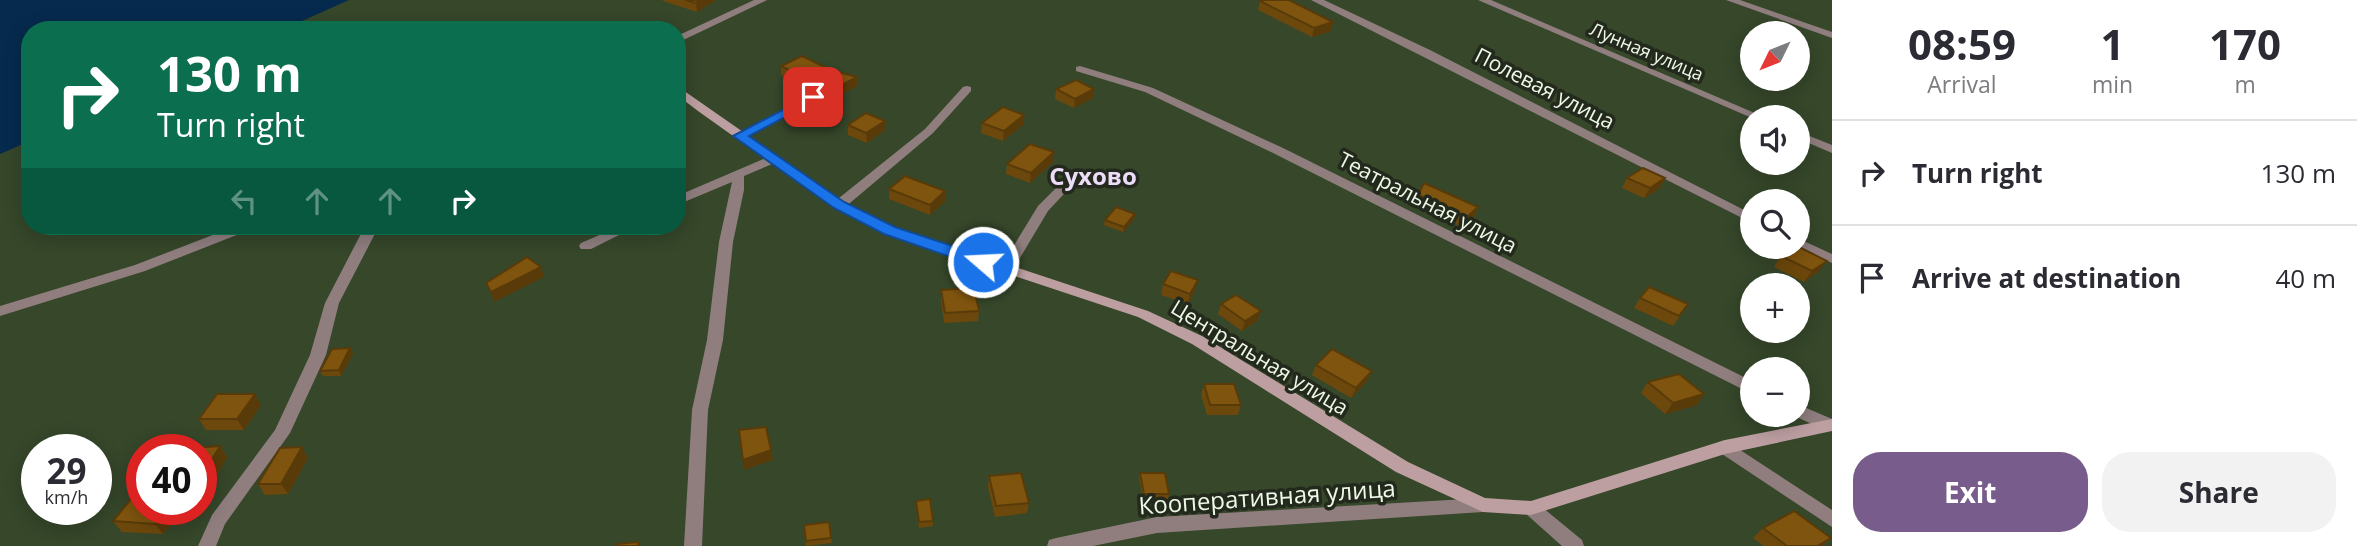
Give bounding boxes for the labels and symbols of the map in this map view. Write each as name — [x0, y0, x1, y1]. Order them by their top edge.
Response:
street label: Лунная улица — [1587, 16, 1707, 86]
north arrow — [1740, 21, 1810, 91]
street label: Полевая улица — [1470, 41, 1620, 135]
pin — [783, 67, 843, 127]
street label: Театральная улица — [1334, 145, 1522, 259]
district label: Сухово — [1049, 159, 1137, 192]
position arrow — [946, 225, 1020, 299]
street label: Центральная улица — [1166, 293, 1354, 421]
speed limit sign: 40 — [126, 434, 217, 525]
street label: Кооперативная улица — [1137, 471, 1397, 521]

